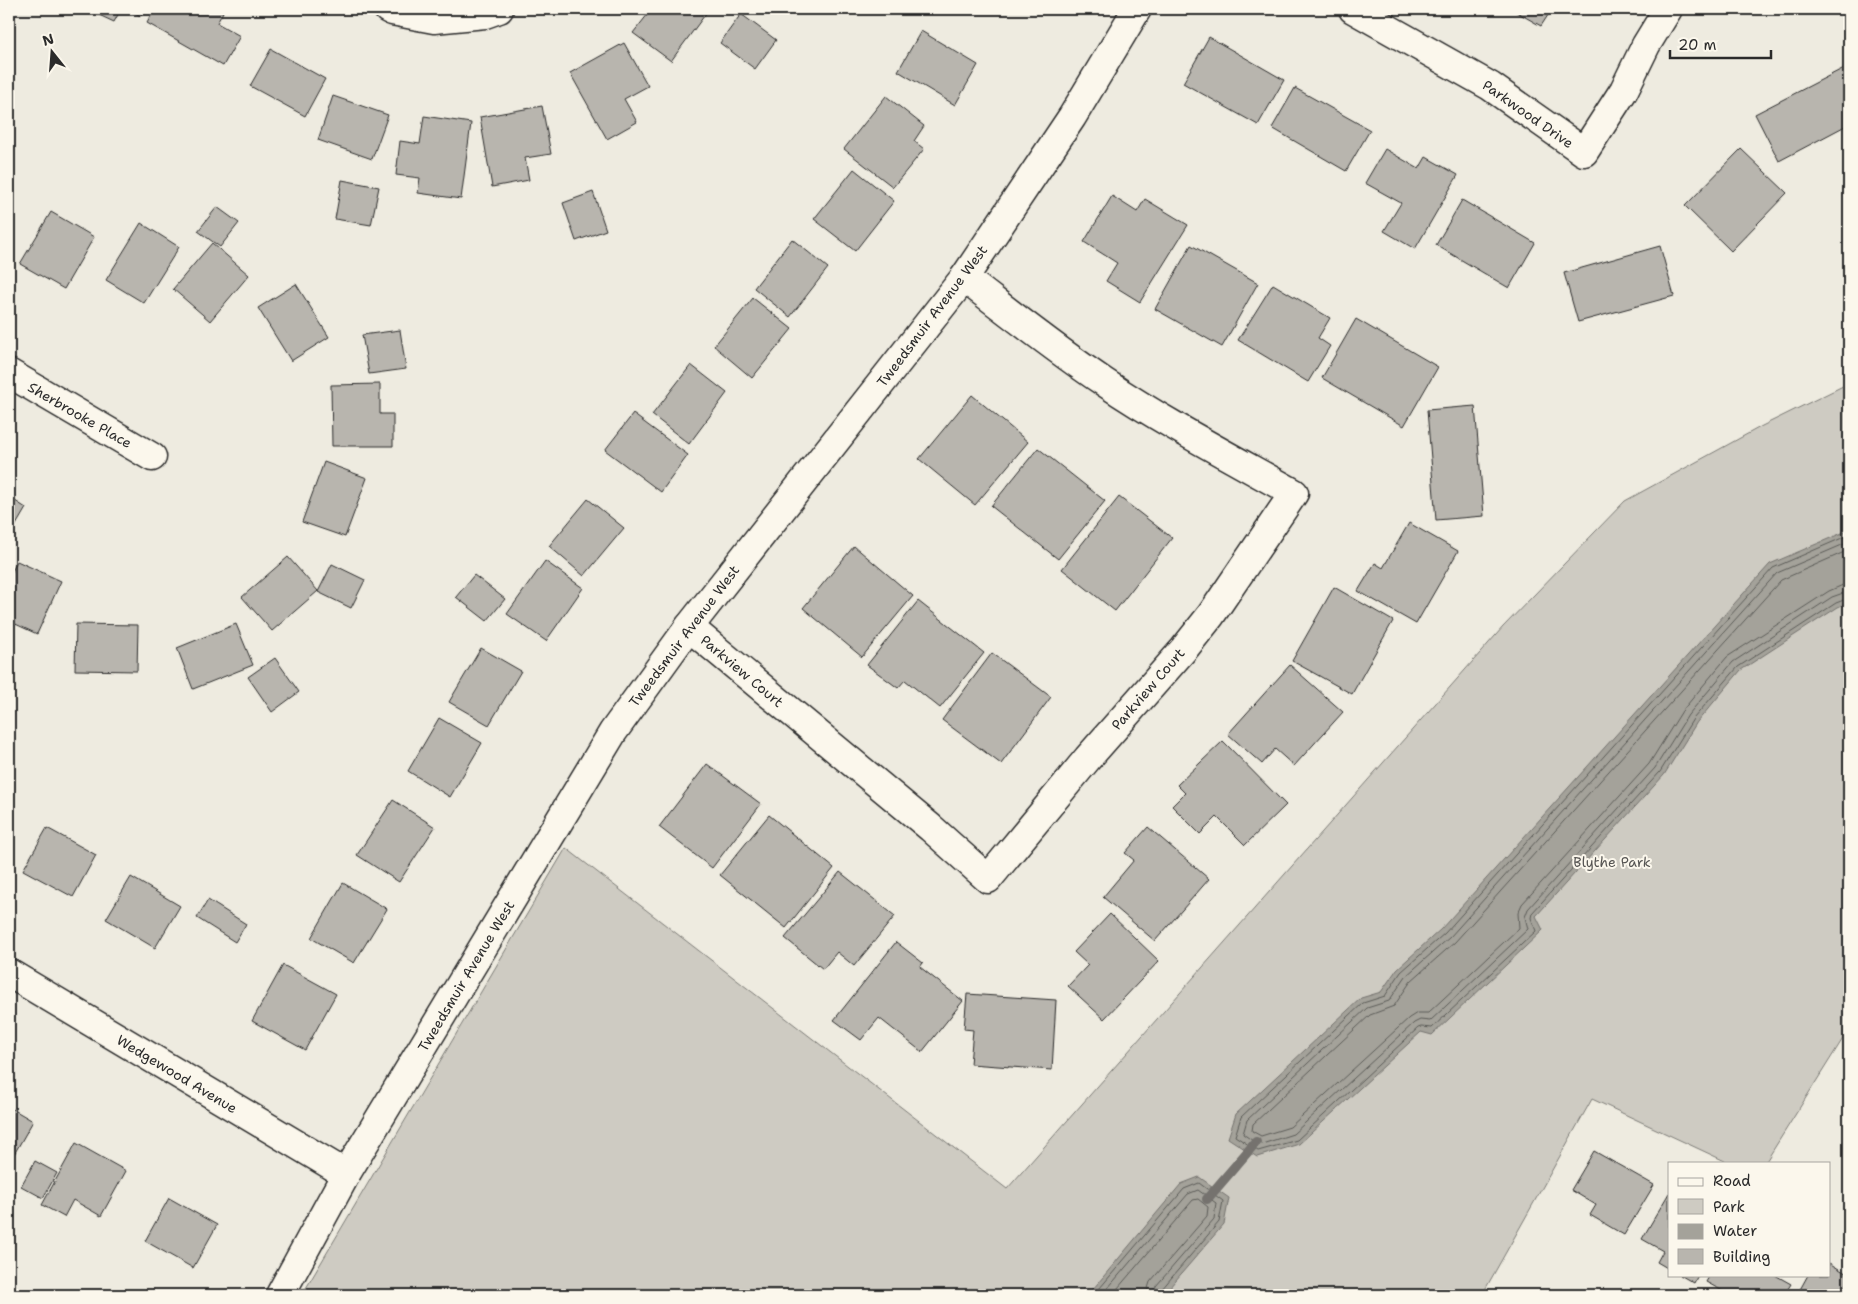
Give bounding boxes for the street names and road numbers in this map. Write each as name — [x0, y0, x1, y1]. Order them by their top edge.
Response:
street label: Parkwood Drive — [1479, 76, 1577, 152]
street label: Tweedsmuir Avenue West — [873, 241, 991, 391]
street label: Sherbrooke Place — [25, 378, 135, 452]
street label: Tweedsmuir Avenue West — [625, 561, 743, 711]
street label: Parkview Court — [697, 631, 787, 711]
street label: Parkview Court — [1107, 644, 1189, 734]
street label: Tweedsmuir Avenue West — [414, 897, 518, 1055]
street label: Wedgewood Avenue — [113, 1031, 241, 1117]

